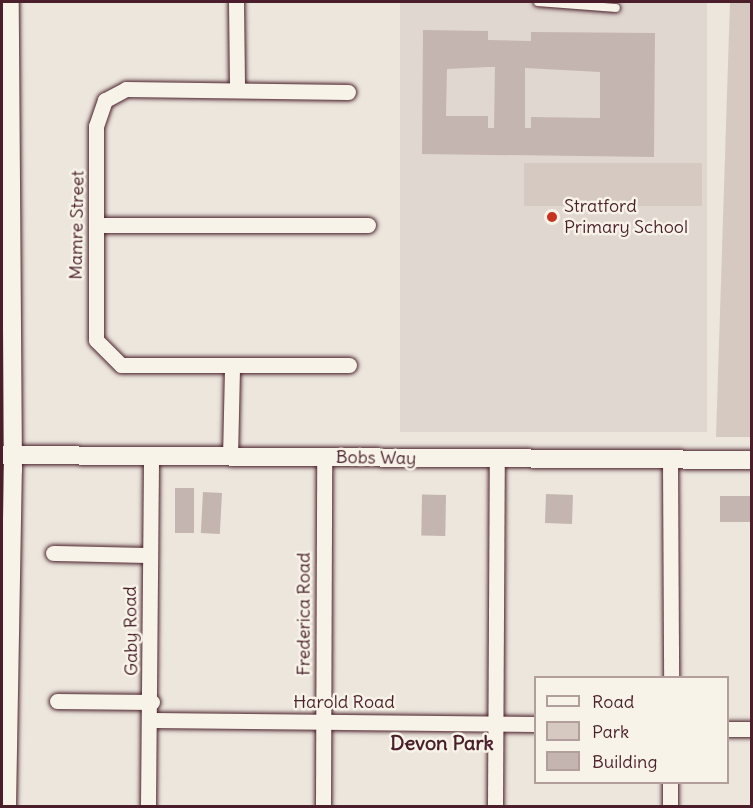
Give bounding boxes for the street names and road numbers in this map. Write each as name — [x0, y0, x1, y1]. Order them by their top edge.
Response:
street label: Mamre Street — [65, 170, 89, 280]
street label: Bobs Way — [336, 446, 416, 470]
street label: Frederica Road — [293, 552, 315, 676]
street label: Gaby Road — [119, 586, 143, 676]
street label: Harold Road — [293, 691, 395, 713]

